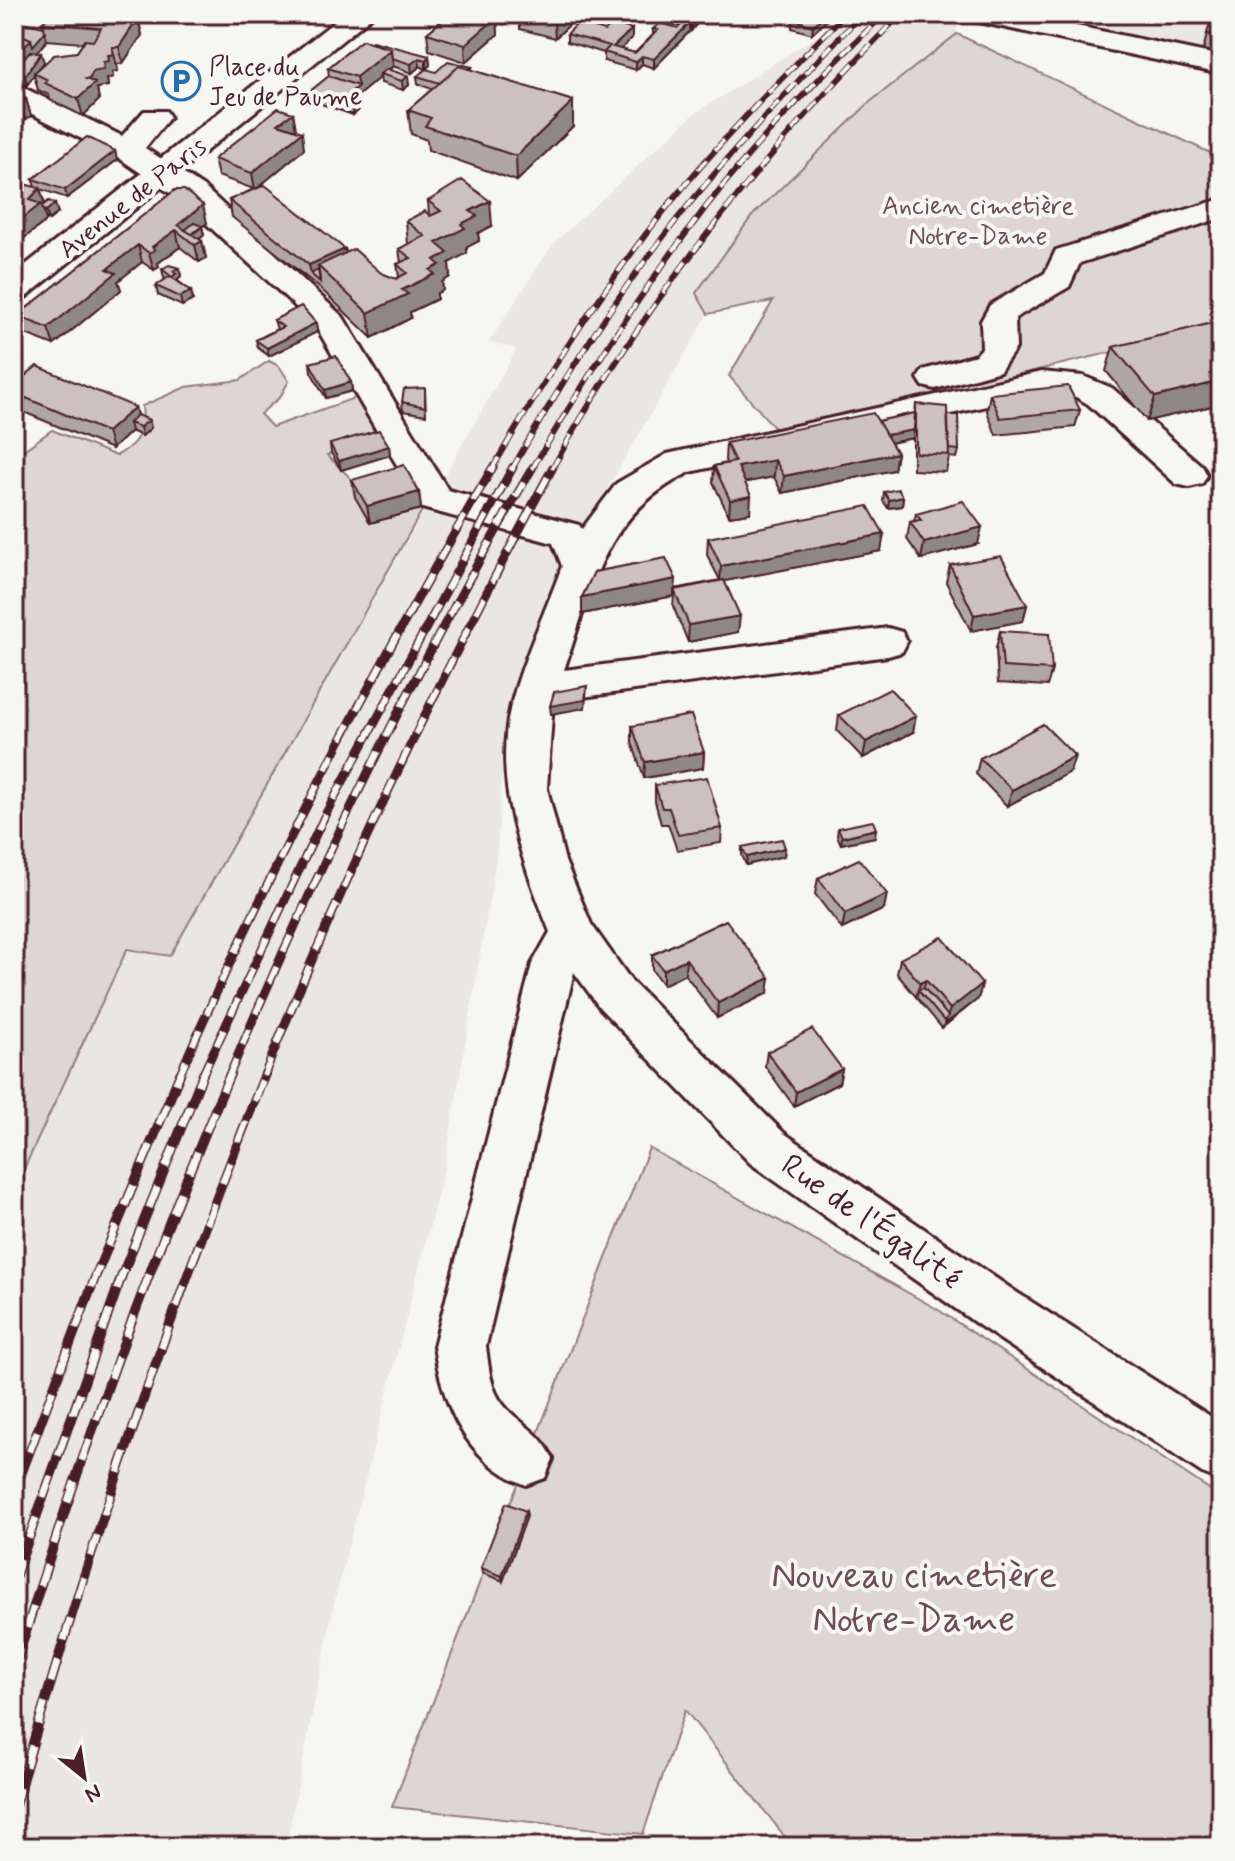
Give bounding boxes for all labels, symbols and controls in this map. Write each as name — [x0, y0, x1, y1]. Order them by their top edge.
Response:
place label: Place du Jeu de Paume — [209, 51, 362, 115]
parking icon: Place du Jeu de Paume — [160, 60, 202, 102]
street label: Avenue de Paris — [52, 130, 214, 267]
park label: Ancien cimetière Notre-Dame — [882, 190, 1074, 254]
street label: Rue de l'Égalité — [772, 1145, 969, 1300]
park label: Nouveau cimetière Notre-Dame — [771, 1552, 1057, 1645]
north arrow — [44, 1737, 124, 1817]
text: N — [80, 1777, 106, 1808]

